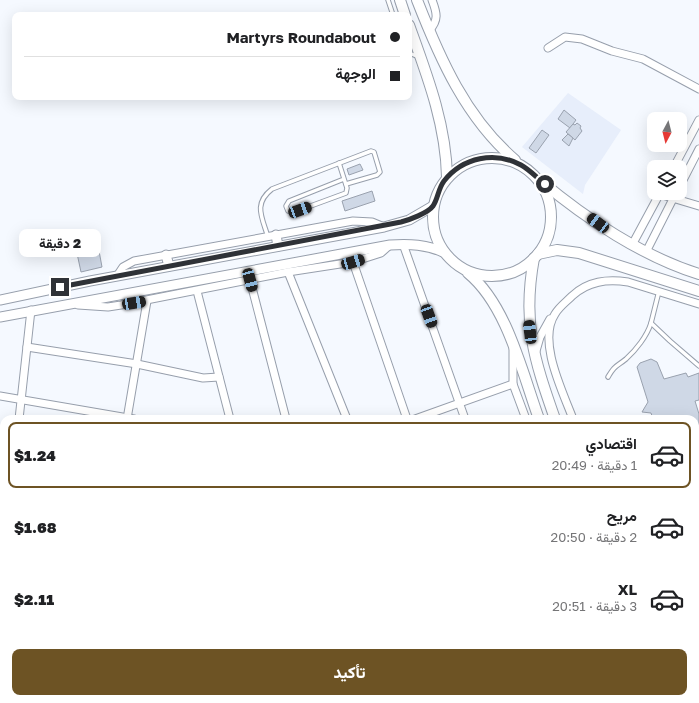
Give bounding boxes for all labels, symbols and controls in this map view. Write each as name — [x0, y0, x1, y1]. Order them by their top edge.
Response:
text: Martyrs Roundabout — [226, 28, 376, 46]
text: الوجهة — [335, 64, 376, 82]
north arrow — [647, 112, 687, 152]
map controls — [647, 112, 687, 200]
button: layers — [647, 160, 687, 200]
route start — [536, 175, 554, 193]
car — [287, 200, 313, 220]
car — [585, 211, 611, 235]
callout: 2 دقيقة — [19, 229, 101, 257]
text: 2 دقيقة — [39, 235, 81, 251]
car — [340, 253, 366, 271]
car — [241, 267, 259, 293]
route end — [51, 278, 69, 296]
car — [121, 295, 147, 311]
car — [419, 303, 439, 329]
car — [523, 319, 537, 345]
text: اقتصادي — [585, 434, 637, 452]
icon: car — [649, 437, 685, 473]
text: $1.24 — [14, 446, 56, 464]
text: 1 دقيقة · 20:49 — [552, 457, 637, 473]
text: مريح — [607, 506, 637, 524]
icon: car — [649, 509, 685, 545]
text: $1.68 — [14, 518, 57, 536]
text: 2 دقيقة · 20:50 — [551, 529, 637, 545]
text: XL — [618, 580, 637, 598]
icon: car — [649, 581, 685, 617]
text: $2.11 — [14, 590, 54, 608]
text: 3 دقيقة · 20:51 — [552, 598, 637, 614]
button: تأكيد — [12, 649, 687, 695]

